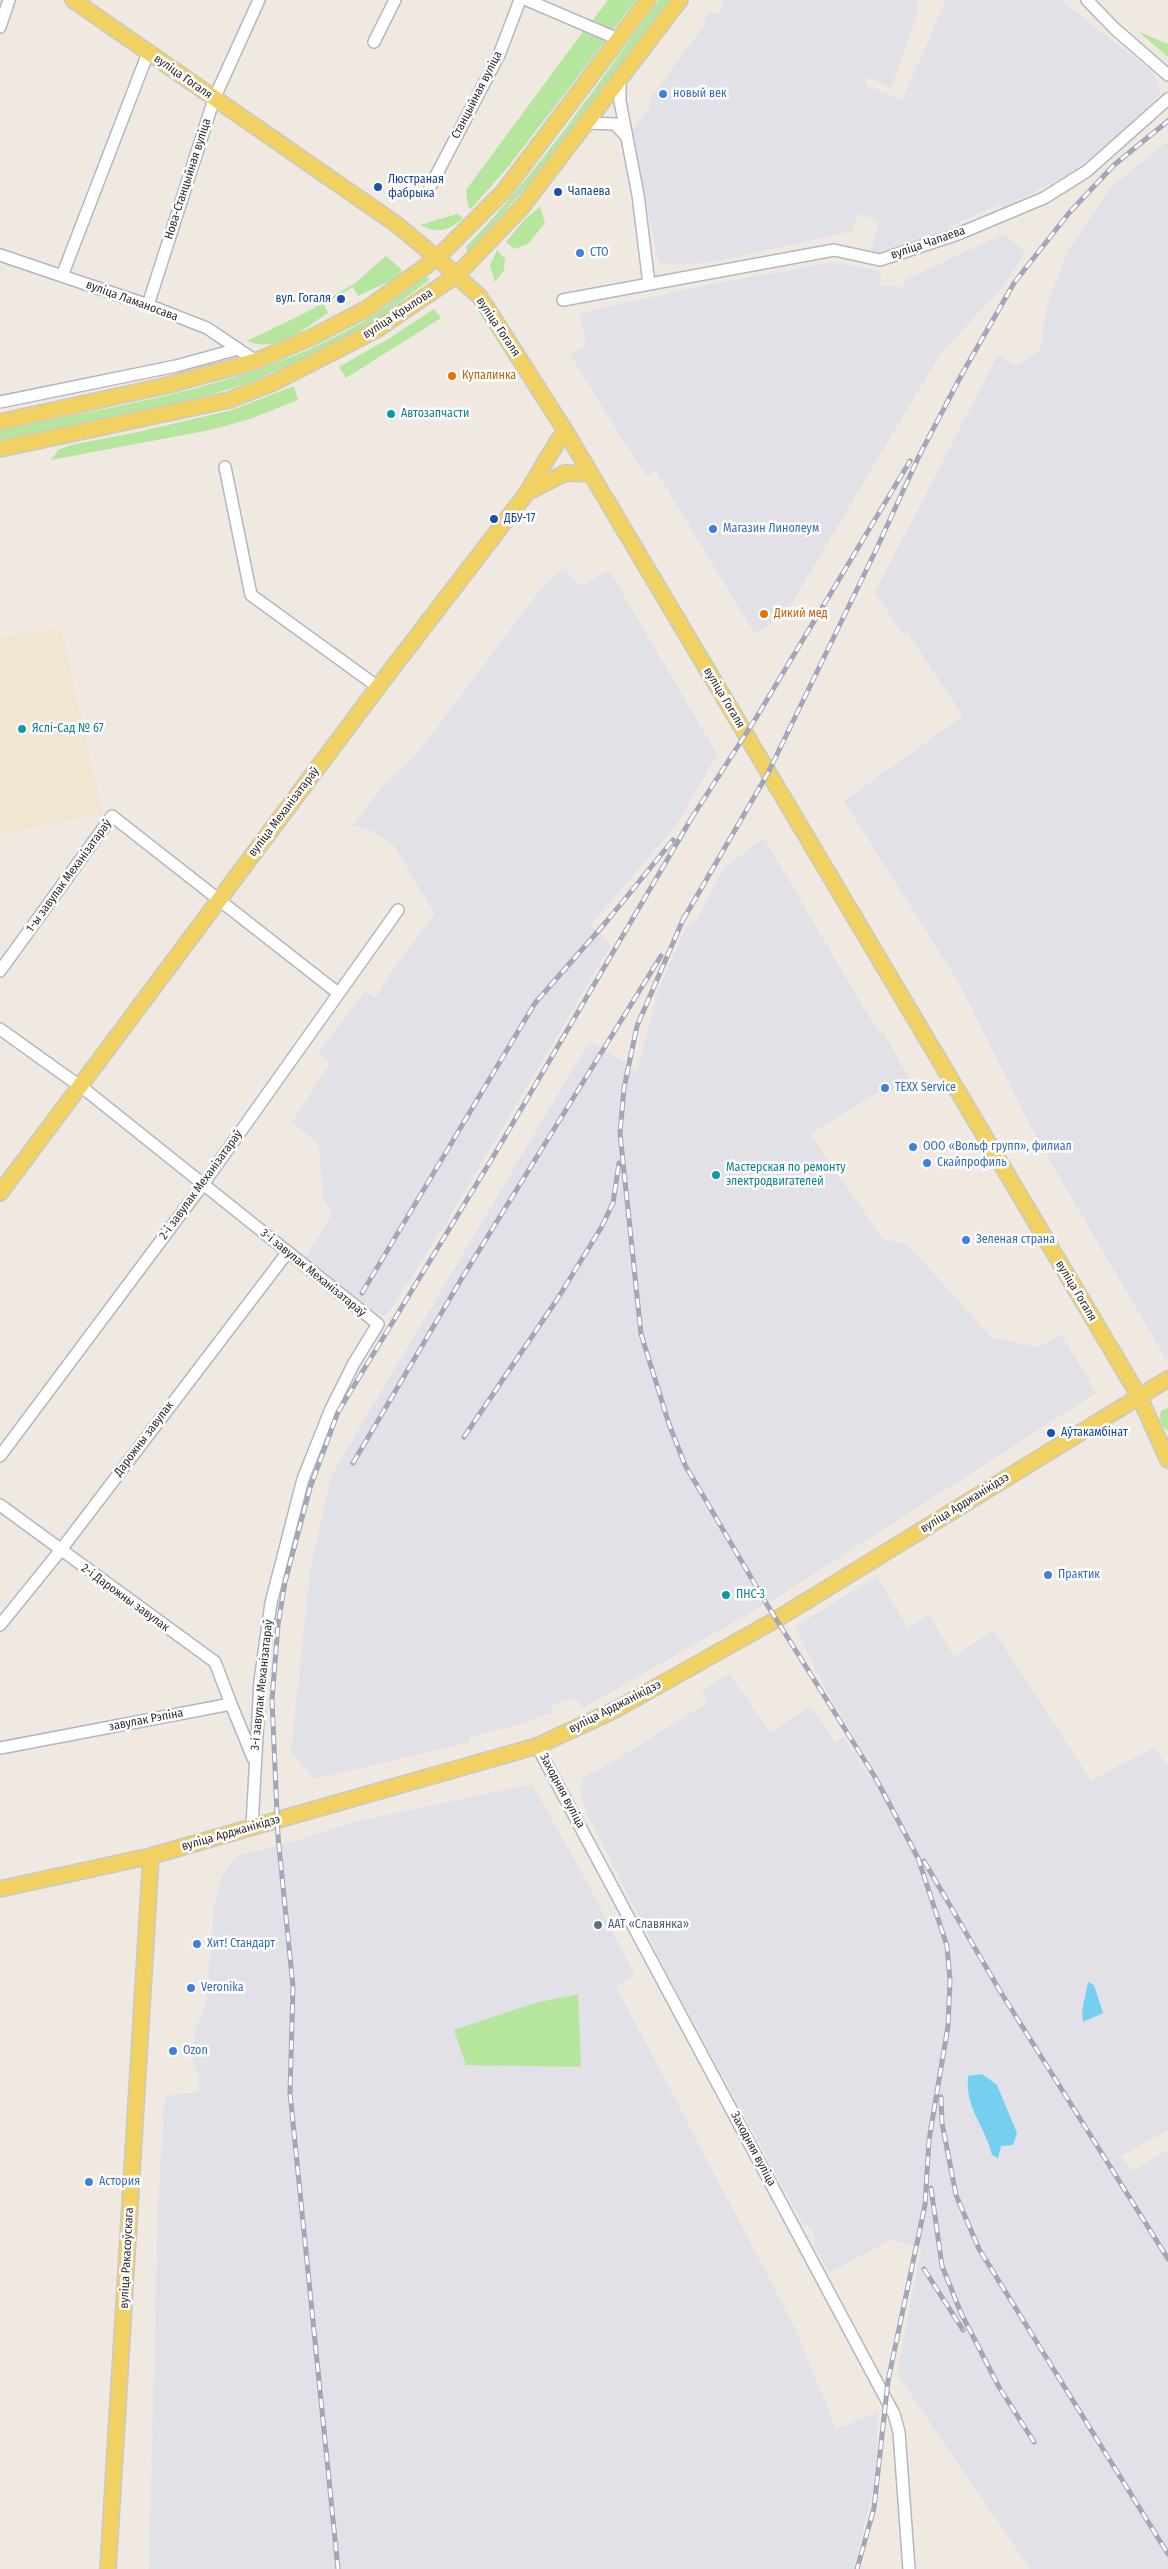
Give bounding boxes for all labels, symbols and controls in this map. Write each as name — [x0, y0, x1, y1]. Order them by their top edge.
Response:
street label: Станцыйная вуліца — [449, 49, 505, 141]
street label: вуліца Гогаля — [151, 52, 215, 102]
place label: новый век — [673, 87, 727, 101]
marker: новый век — [657, 88, 669, 100]
street label: Нова-Станцыйная вуліца — [162, 117, 214, 241]
place label: Люстраная фабрыка — [388, 173, 444, 201]
marker: Люстраная фабрыка — [372, 181, 384, 193]
place label: Чапаева — [568, 185, 610, 199]
marker: Чапаева — [552, 186, 564, 198]
street label: вуліца Чапаева — [889, 224, 967, 262]
place label: СТО — [590, 246, 609, 260]
marker: СТО — [574, 247, 586, 259]
street label: вуліца Ламаносава — [84, 278, 180, 324]
street label: вуліца Крылова — [360, 286, 436, 342]
place label: вул. Гогаля — [276, 292, 331, 306]
marker: вул. Гогаля — [335, 293, 347, 305]
street label: вуліца Гогаля — [473, 295, 523, 359]
place label: Купалинка — [462, 369, 516, 383]
marker: Купалинка — [446, 370, 458, 382]
place label: Автозапчасти — [401, 407, 469, 421]
marker: Автозапчасти — [385, 408, 397, 420]
place label: ДБУ-17 — [504, 512, 535, 526]
marker: ДБУ-17 — [488, 513, 500, 525]
place label: Магазин Линолеум — [723, 522, 819, 536]
marker: Магазин Линолеум — [707, 523, 719, 535]
place label: Дикий мед — [774, 607, 828, 621]
marker: Дикий мед — [758, 608, 770, 620]
street label: вуліца Гогаля — [700, 665, 748, 731]
place label: Яслі-Сад № 67 — [32, 722, 104, 736]
marker: Яслі-Сад № 67 — [16, 723, 28, 735]
street label: вуліца Механізатараў — [246, 764, 322, 860]
street label: 1-ы завулак Механізатараў — [23, 817, 115, 935]
place label: TEXX Service — [895, 1081, 956, 1095]
marker: TEXX Service — [879, 1082, 891, 1094]
street label: 2-і завулак Механізатараў — [157, 1128, 245, 1242]
place label: ООО «Вольф групп», филиал — [923, 1140, 1072, 1154]
marker: ООО «Вольф групп», филиал — [907, 1141, 919, 1153]
place label: Скайпрофиль — [937, 1156, 1007, 1170]
marker: Скайпрофиль — [921, 1157, 933, 1169]
place label: Мастерская по ремонту электродвигателей — [726, 1161, 846, 1189]
marker: Мастерская по ремонту электродвигателей — [710, 1169, 722, 1181]
street label: 3-і завулак Механізатараў — [257, 1226, 369, 1320]
place label: Зеленая страна — [976, 1233, 1055, 1247]
marker: Зеленая страна — [960, 1234, 972, 1246]
street label: вуліца Гогаля — [1052, 1258, 1100, 1324]
street label: Дарожны завулак — [111, 1399, 177, 1479]
place label: Аўтакамбінат — [1061, 1426, 1128, 1440]
marker: Аўтакамбінат — [1045, 1427, 1057, 1439]
street label: вуліца Арджанікідзэ — [918, 1470, 1012, 1536]
street label: 2-і Дарожны завулак — [78, 1561, 172, 1635]
place label: Практик — [1058, 1568, 1100, 1582]
marker: Практик — [1042, 1569, 1054, 1581]
place label: ПНС-3 — [736, 1588, 765, 1602]
marker: ПНС-3 — [720, 1589, 732, 1601]
street label: 3-і завулак Механізатараў — [248, 1619, 276, 1751]
street label: вуліца Арджанікідзэ — [566, 1677, 664, 1737]
street label: завулак Рэпіна — [108, 1706, 184, 1734]
street label: Заходняя вуліца — [536, 1751, 588, 1831]
street label: вуліца Арджанікідзэ — [180, 1812, 282, 1854]
place label: ААТ «Славянка» — [608, 1918, 689, 1932]
marker: ААТ «Славянка» — [592, 1919, 604, 1931]
place label: Хит! Стандарт — [207, 1937, 275, 1951]
marker: Хит! Стандарт — [191, 1938, 203, 1950]
place label: Veronika — [201, 1981, 244, 1995]
marker: Veronika — [185, 1982, 197, 1994]
place label: Ozon — [183, 2044, 208, 2058]
marker: Ozon — [167, 2045, 179, 2057]
street label: Заходняя вуліца — [727, 2109, 779, 2189]
place label: Астория — [99, 2175, 140, 2189]
marker: Астория — [83, 2176, 95, 2188]
street label: вуліца Ракасоўскага — [117, 2207, 137, 2309]

